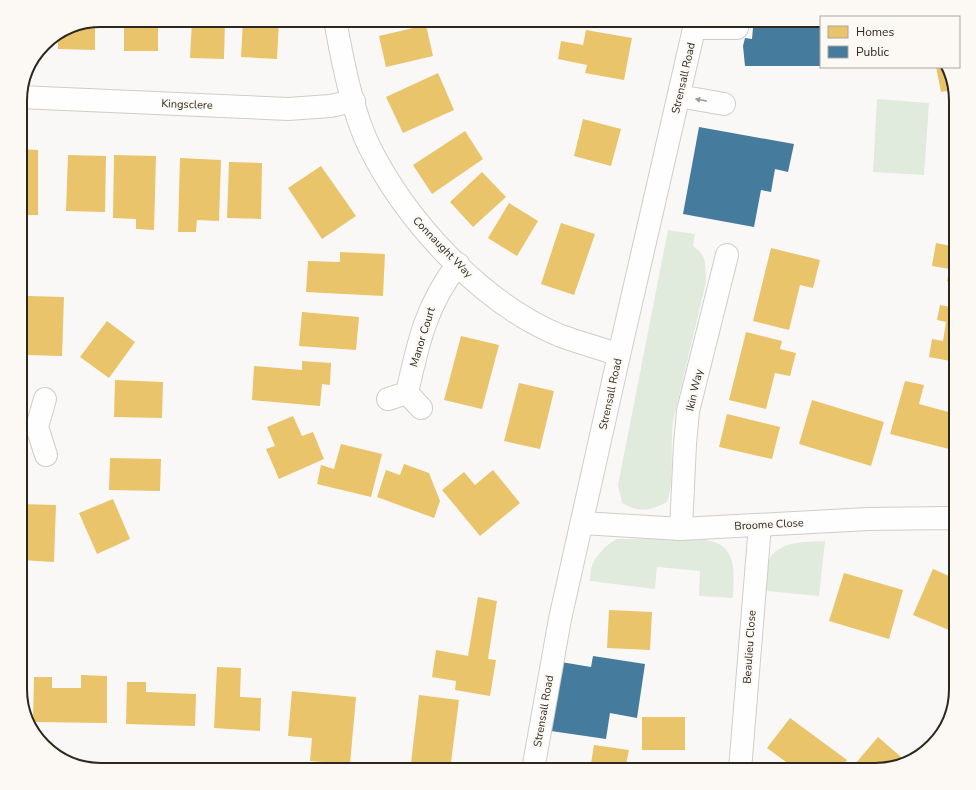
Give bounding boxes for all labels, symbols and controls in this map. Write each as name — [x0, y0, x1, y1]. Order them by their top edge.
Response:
legend — [820, 16, 960, 68]
text: Homes — [856, 24, 894, 40]
street label: Strensall Road — [668, 41, 699, 115]
text: Public — [856, 44, 890, 60]
street label: Kingsclere — [161, 96, 213, 113]
one-way arrow — [695, 97, 707, 103]
street label: Connaught Way — [409, 213, 476, 282]
street label: Manor Court — [406, 305, 439, 369]
street label: Strensall Road — [596, 357, 625, 431]
street label: Ikin Way — [682, 367, 707, 413]
street label: Broome Close — [734, 515, 804, 534]
street label: Beaulieu Close — [739, 610, 760, 684]
street label: Strensall Road — [530, 674, 557, 748]

